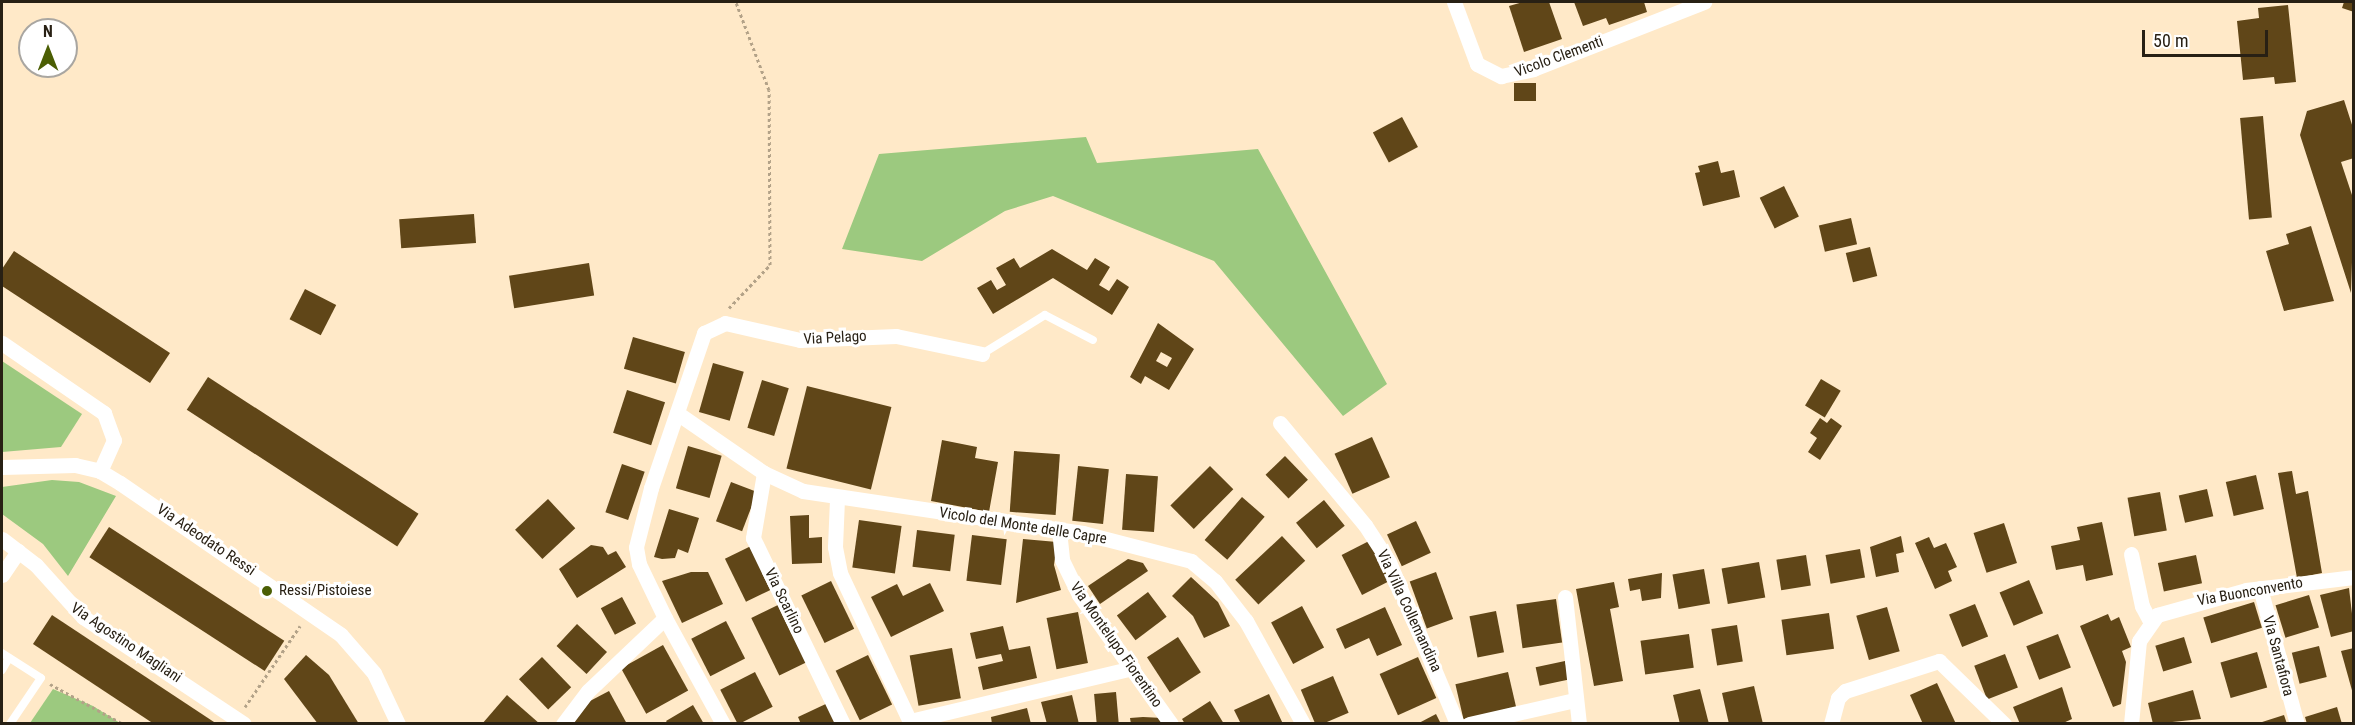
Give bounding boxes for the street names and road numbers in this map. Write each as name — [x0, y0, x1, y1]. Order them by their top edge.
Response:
street label: Vicolo Clementi — [1512, 33, 1606, 81]
street label: Via Pelago — [803, 327, 867, 349]
street label: Via Adeodato Ressi — [153, 500, 259, 580]
street label: Vicolo del Monte delle Capre — [938, 504, 1108, 548]
street label: Via Villa Collemandina — [1373, 547, 1445, 675]
street label: Via Scarlino — [760, 565, 808, 637]
street label: Via Buonconvento — [2196, 574, 2304, 610]
street label: Via Montelupo Fiorentino — [1066, 579, 1166, 711]
street label: Via Agostino Magliani — [67, 599, 185, 687]
street label: Via Santafiora — [2259, 614, 2297, 698]

